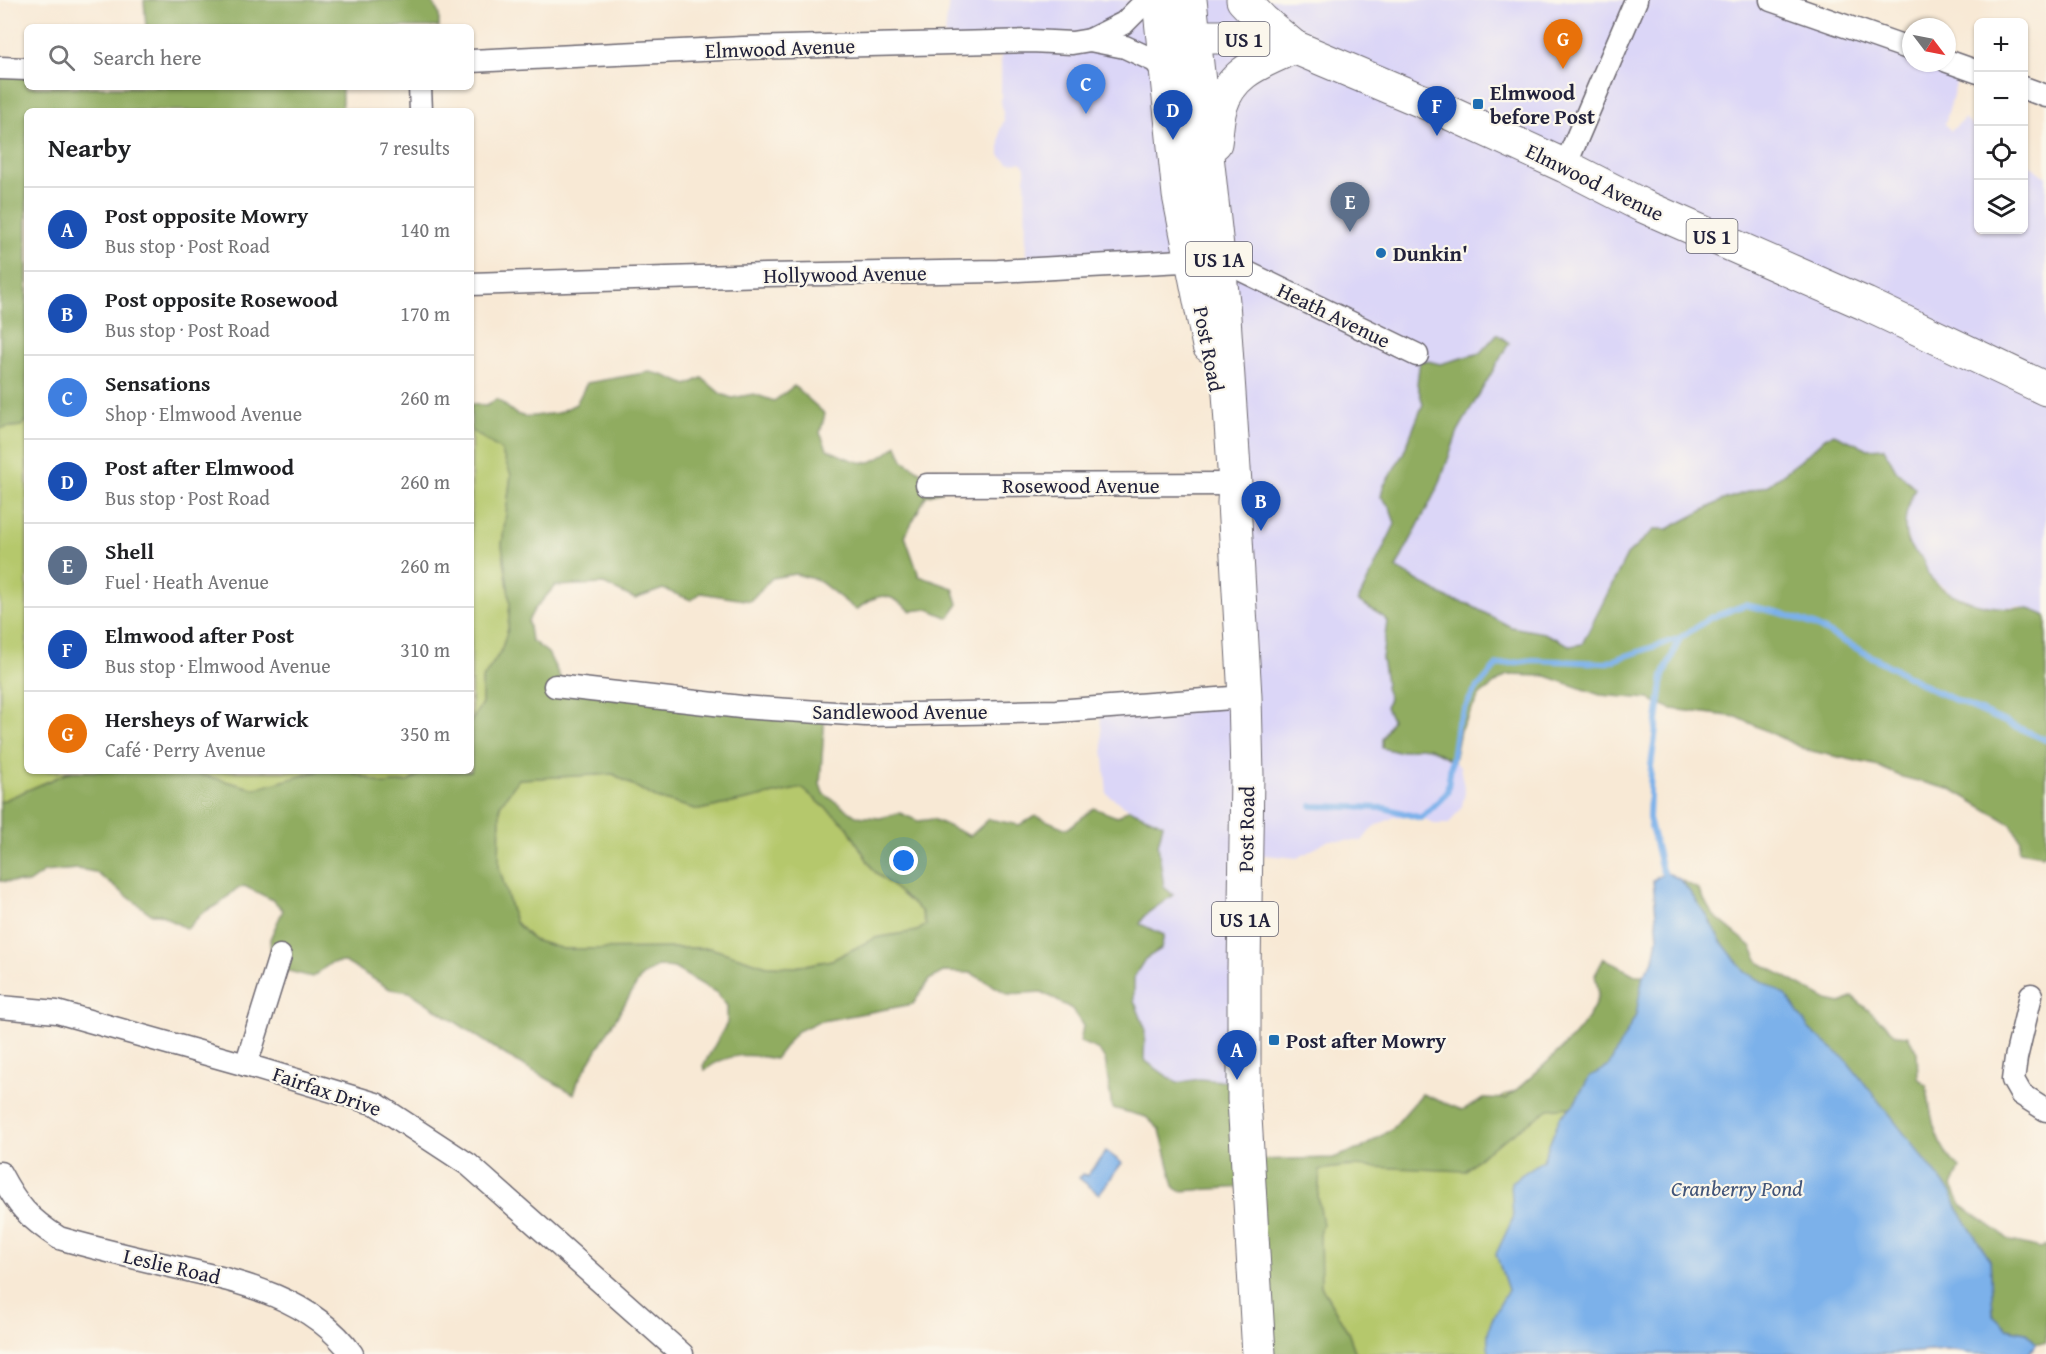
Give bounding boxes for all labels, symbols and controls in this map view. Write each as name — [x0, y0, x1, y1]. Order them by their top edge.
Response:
north arrow — [1902, 18, 1956, 72]
map controls — [1974, 18, 2028, 234]
button: + — [1974, 18, 2028, 72]
pin: G — [1544, 20, 1582, 69]
road number: US 1 — [1218, 22, 1270, 56]
search box — [24, 24, 474, 90]
street label: Elmwood Avenue — [704, 30, 856, 66]
icon: search — [45, 41, 78, 74]
text: Search here — [93, 41, 202, 73]
pin: C — [1066, 64, 1106, 114]
button: − — [1974, 72, 2028, 126]
place label: Elmwood before Post — [1490, 77, 1595, 132]
pin: F — [1418, 86, 1456, 136]
pin: D — [1154, 90, 1192, 140]
marker: Elmwood before Post — [1471, 97, 1485, 111]
button: locate — [1974, 126, 2028, 180]
text: Nearby — [48, 128, 131, 167]
text: 7 results — [379, 133, 450, 162]
street label: Elmwood Avenue — [1521, 135, 1669, 229]
button: layers — [1974, 180, 2028, 234]
pin: E — [1330, 182, 1370, 232]
text: Post opposite Mowry — [105, 199, 308, 231]
text: A — [61, 215, 74, 244]
text: 140 m — [400, 215, 450, 244]
road number: US 1 — [1686, 219, 1738, 253]
text: Bus stop · Post Road — [105, 231, 270, 260]
place label: Dunkin' — [1393, 238, 1468, 269]
road number: US 1A — [1186, 242, 1252, 276]
marker: Dunkin' — [1374, 246, 1388, 260]
street label: Hollywood Avenue — [763, 257, 927, 291]
street label: Heath Avenue — [1272, 274, 1396, 356]
text: Post opposite Rosewood — [105, 283, 338, 315]
text: B — [61, 299, 74, 328]
text: 170 m — [400, 299, 450, 328]
street label: Post Road — [1186, 304, 1233, 395]
text: Bus stop · Post Road — [105, 315, 270, 344]
text: Sensations — [105, 367, 210, 399]
text: C — [62, 383, 73, 412]
text: 260 m — [400, 383, 450, 412]
text: Shop · Elmwood Avenue — [105, 399, 302, 428]
text: Post after Elmwood — [105, 451, 294, 483]
text: D — [61, 467, 74, 496]
text: 260 m — [400, 467, 450, 496]
street label: Rosewood Avenue — [1002, 470, 1160, 501]
pin: B — [1242, 482, 1280, 531]
text: Bus stop · Post Road — [105, 483, 270, 512]
text: Shell — [105, 535, 154, 567]
text: E — [62, 551, 73, 580]
text: 260 m — [400, 551, 450, 580]
text: Fuel · Heath Avenue — [105, 567, 269, 596]
text: Elmwood after Post — [105, 619, 294, 651]
text: F — [62, 635, 73, 664]
text: 310 m — [400, 635, 450, 664]
text: Bus stop · Elmwood Avenue — [105, 651, 331, 680]
street label: Sandlewood Avenue — [812, 696, 988, 727]
text: Hersheys of Warwick — [105, 703, 308, 735]
text: G — [61, 719, 74, 748]
text: 350 m — [400, 719, 450, 748]
text: Café · Perry Avenue — [105, 735, 266, 764]
street label: Post Road — [1230, 785, 1262, 872]
your location — [889, 846, 918, 875]
road number: US 1A — [1212, 902, 1278, 936]
place label: Post after Mowry — [1286, 1025, 1446, 1056]
pin: A — [1218, 1030, 1256, 1080]
marker: Post after Mowry — [1267, 1033, 1281, 1047]
street label: Fairfax Drive — [269, 1058, 386, 1124]
water label: Cranberry Pond — [1671, 1172, 1803, 1204]
street label: Leslie Road — [120, 1240, 224, 1292]

